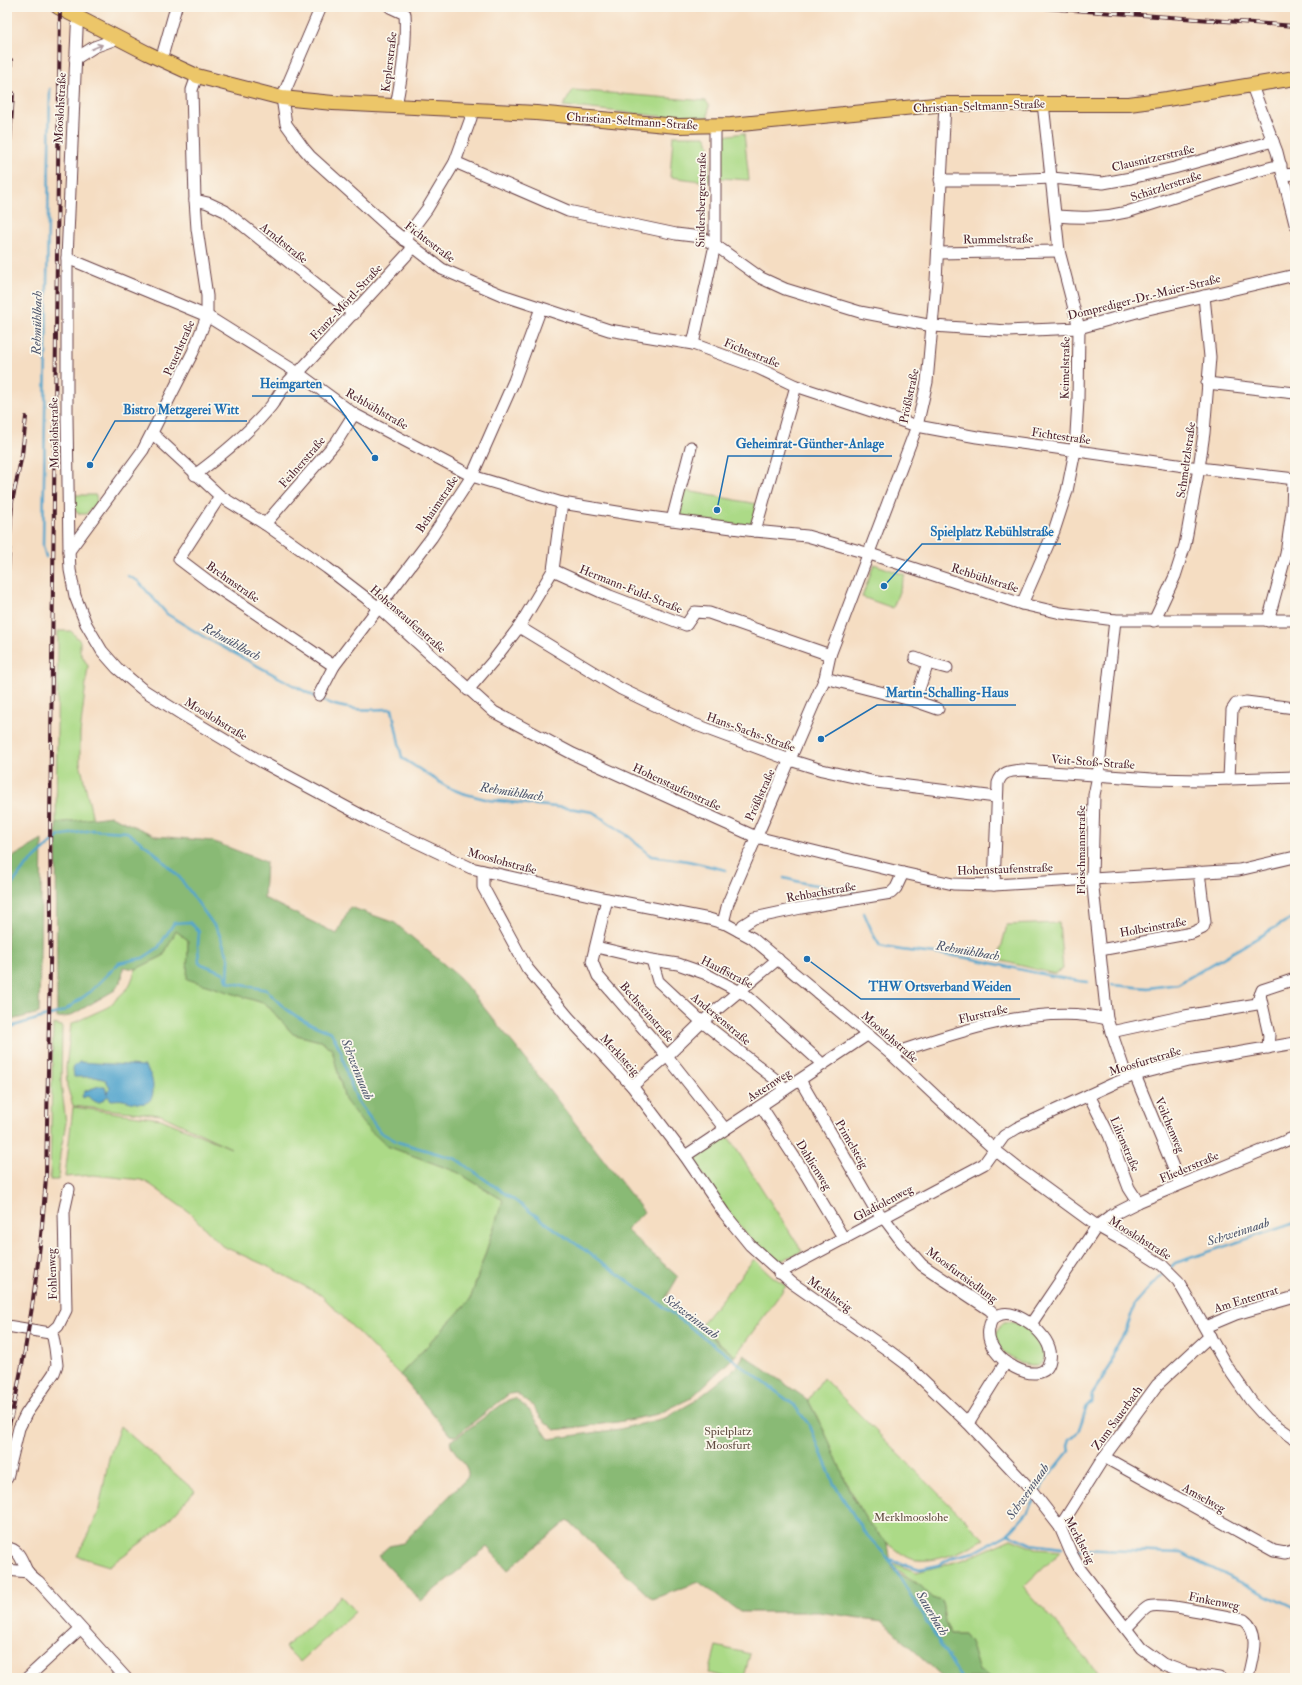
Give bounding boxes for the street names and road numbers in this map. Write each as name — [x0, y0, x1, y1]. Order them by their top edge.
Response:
street label: Keplerstraße — [378, 31, 401, 93]
street label: Mooslohstraße — [51, 72, 70, 144]
street label: Christian-Seltmann-Straße — [913, 97, 1045, 116]
street label: Christian-Seltmann-Straße — [566, 109, 698, 134]
street label: Clausnitzerstraße — [1110, 142, 1196, 175]
street label: Sindersbergerstraße — [693, 152, 710, 248]
street label: Schätzlerstraße — [1129, 168, 1204, 205]
street label: Arndtstraße — [256, 219, 311, 267]
street label: Fichtestraße — [401, 219, 458, 266]
street label: Rummelstraße — [963, 231, 1033, 248]
street label: Franz-Mörtl-Straße — [307, 261, 386, 344]
street label: Domprediger-Dr.-Maier-Straße — [1066, 271, 1222, 324]
street label: Peuerlstraße — [161, 318, 198, 378]
street label: Fichtestraße — [721, 335, 782, 372]
street label: Keimelstraße — [1057, 337, 1074, 399]
street label: Prößlstraße — [896, 367, 923, 425]
street label: Rehbühlstraße — [343, 385, 411, 433]
street label: Mooslohstraße — [46, 397, 63, 469]
street label: Schmeltzlstraße — [1174, 421, 1199, 499]
street label: Fichtestraße — [1030, 425, 1091, 448]
street label: Feilnerstraße — [276, 434, 329, 491]
street label: Behaimstraße — [413, 473, 462, 536]
street label: Brehmstraße — [203, 559, 262, 606]
street label: Rehbühlstraße — [949, 561, 1020, 596]
street label: Hermann-Fuld-Straße — [577, 562, 685, 617]
street label: Hohenstaufenstraße — [367, 582, 449, 657]
street label: Mooslohstraße — [181, 695, 250, 744]
street label: Hans-Sachs-Straße — [704, 709, 797, 756]
street label: Veit-Stoß-Straße — [1051, 752, 1135, 773]
street label: Hohenstaufenstraße — [630, 760, 723, 815]
street label: Prößlstraße — [742, 767, 779, 824]
street label: Fleischmannstraße — [1074, 805, 1089, 895]
street label: Mooslohstraße — [466, 845, 538, 878]
street label: Hohenstaufenstraße — [957, 860, 1053, 879]
street label: Rehbachstraße — [785, 879, 857, 906]
street label: Holbeinstraße — [1119, 914, 1188, 941]
street label: Hauffstraße — [698, 953, 755, 992]
street label: Bechsteinstraße — [616, 979, 677, 1046]
street label: Andersenstraße — [687, 989, 754, 1049]
street label: Flurstraße — [957, 1002, 1009, 1027]
street label: Mooslohstraße — [858, 1008, 921, 1066]
street label: Merklsteig — [596, 1031, 644, 1080]
street label: Moosfurtstraße — [1107, 1043, 1183, 1080]
street label: Asternweg — [744, 1065, 795, 1106]
street label: Veilchenweg — [1151, 1095, 1188, 1156]
street label: Lilienstraße — [1106, 1114, 1143, 1174]
street label: Primelsteig — [832, 1117, 872, 1172]
street label: Dahlienweg — [792, 1137, 835, 1194]
street label: Fliederstraße — [1157, 1148, 1221, 1187]
street label: Gladiolenweg — [851, 1181, 916, 1225]
street label: Mooslohstraße — [1106, 1213, 1174, 1264]
street label: Moosfurtsiedlung — [923, 1244, 1001, 1307]
street label: Fohlenweg — [44, 1247, 61, 1300]
street label: Merklsteig — [804, 1273, 856, 1316]
street label: Am Ententrat — [1211, 1283, 1280, 1317]
street label: Zum Sauerbach — [1089, 1382, 1146, 1454]
street label: Amselweg — [1179, 1480, 1229, 1517]
street label: Merklsteig — [1061, 1514, 1099, 1568]
street label: Finkenweg — [1187, 1589, 1242, 1614]

